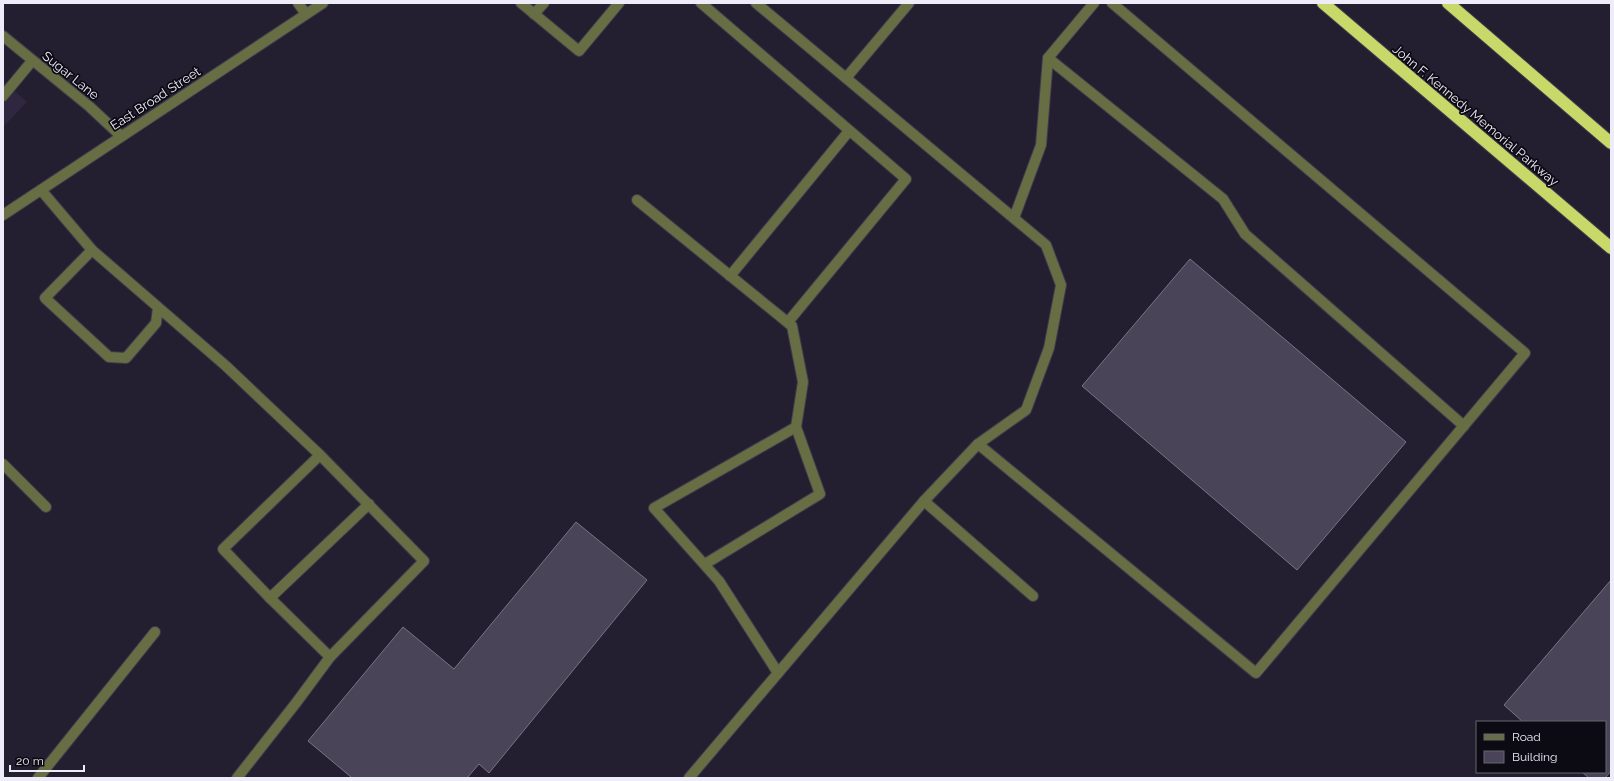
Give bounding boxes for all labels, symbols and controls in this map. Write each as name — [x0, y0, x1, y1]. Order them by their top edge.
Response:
street label: John F. Kennedy Memorial Parkway — [1390, 42, 1562, 189]
street label: Sugar Lane — [39, 48, 102, 103]
street label: East Broad Street — [107, 63, 204, 133]
legend — [1476, 721, 1606, 773]
text: Road — [1512, 730, 1541, 744]
scale bar — [10, 747, 84, 773]
text: Building — [1512, 750, 1558, 764]
text: 20 m — [16, 754, 44, 768]

